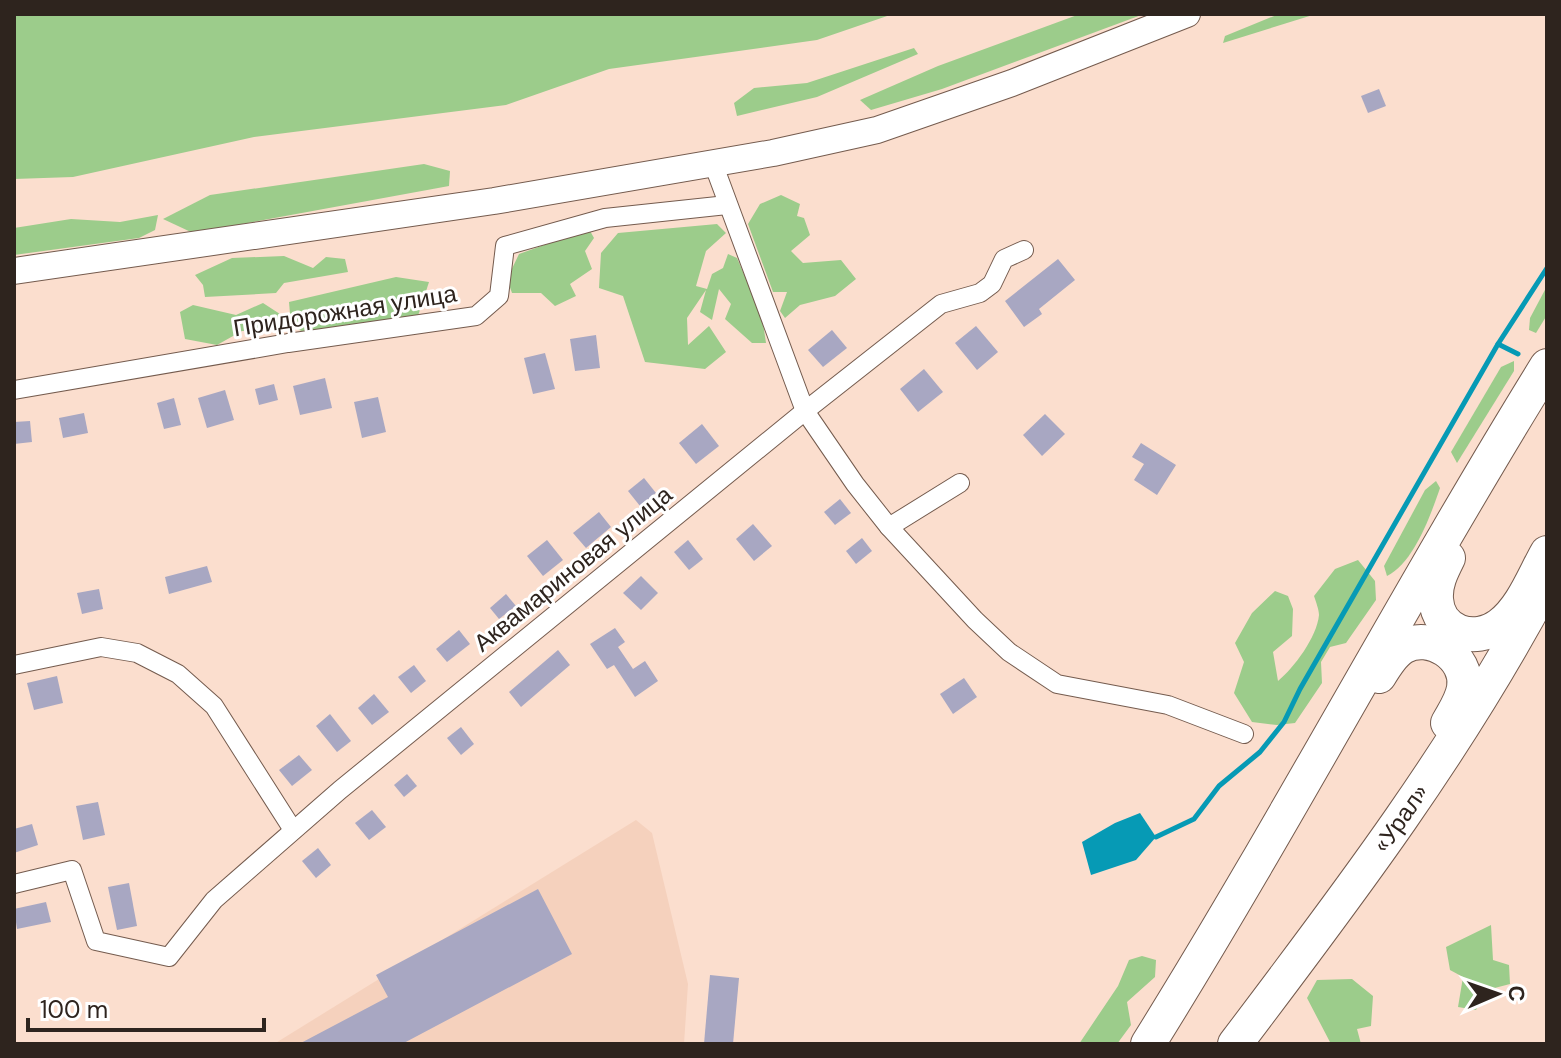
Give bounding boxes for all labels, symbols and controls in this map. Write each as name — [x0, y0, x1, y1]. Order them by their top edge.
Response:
street label: Придорожная улица — [231, 277, 459, 343]
street label: Аквамариновая улица — [467, 479, 679, 658]
street label: «Урал» — [1366, 778, 1435, 859]
north arrow — [1457, 954, 1537, 1034]
scale bar — [28, 982, 264, 1032]
text: С — [1502, 985, 1531, 1002]
text: 100 m — [40, 994, 108, 1025]

